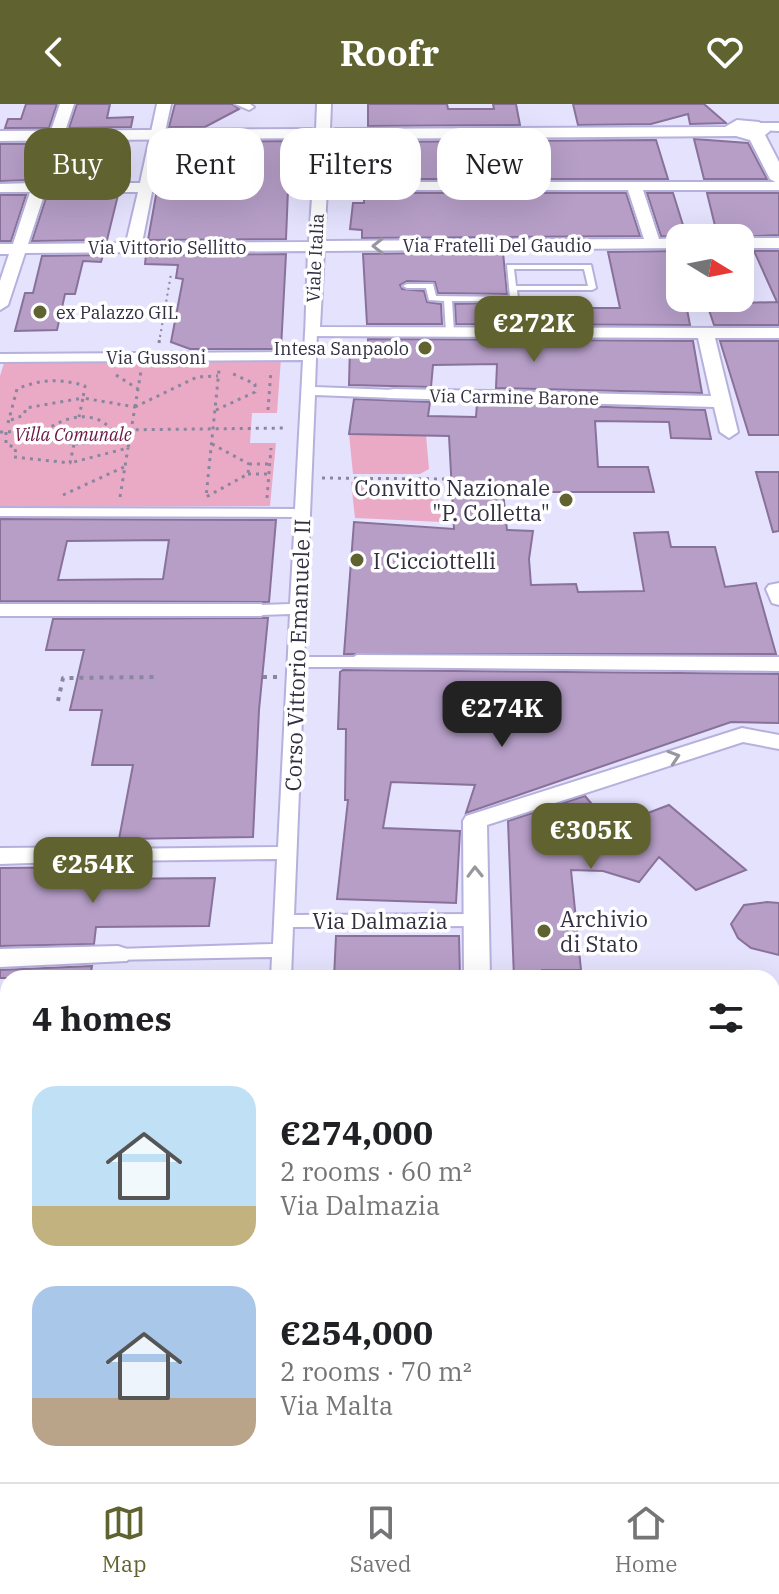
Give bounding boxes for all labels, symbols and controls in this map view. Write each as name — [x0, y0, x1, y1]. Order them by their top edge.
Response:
text: Roofr — [340, 29, 439, 76]
icon: back — [32, 30, 76, 74]
icon: heart — [703, 30, 747, 74]
chip: Buy — [24, 128, 131, 200]
chip: Rent — [147, 128, 264, 200]
chip: Filters — [280, 128, 421, 200]
chip: New — [437, 128, 551, 200]
street label: Viale Italia — [301, 212, 329, 303]
north arrow — [666, 224, 754, 312]
map controls — [666, 224, 754, 312]
street label: Via Fratelli Del Gaudio — [402, 234, 592, 257]
street label: Via Vittorio Sellitto — [88, 236, 246, 259]
one-way arrow — [371, 237, 384, 255]
pin: €272K — [478, 296, 590, 364]
place label: ex Palazzo GIL — [56, 301, 178, 324]
marker: ex Palazzo GIL — [31, 303, 49, 321]
text: €272K — [493, 305, 575, 339]
place label: Intesa Sanpaolo — [274, 337, 409, 360]
marker: Intesa Sanpaolo — [416, 339, 434, 357]
street label: Via Gussoni — [106, 346, 206, 369]
street label: Via Carmine Barone — [429, 384, 599, 410]
park label: Villa Comunale — [14, 423, 132, 446]
place label: Convitto Nazionale "P. Colletta" — [354, 473, 550, 527]
marker: Convitto Nazionale "P. Colletta" — [557, 491, 575, 509]
street label: Corso Vittorio Emanuele II — [278, 518, 316, 792]
place label: I Cicciottelli — [373, 546, 496, 575]
marker: I Cicciottelli — [348, 551, 366, 569]
pin: €274K — [446, 681, 558, 749]
text: €274K — [461, 690, 543, 724]
one-way arrow — [666, 750, 680, 766]
pin: €305K — [535, 803, 647, 871]
text: €305K — [550, 812, 632, 846]
pin: €254K — [37, 837, 149, 905]
text: €254K — [52, 846, 134, 880]
one-way arrow — [466, 865, 484, 878]
place label: Archivio di Stato — [560, 904, 648, 958]
street label: Via Dalmazia — [312, 906, 448, 935]
marker: Archivio di Stato — [535, 922, 553, 940]
text: 4 homes — [32, 996, 172, 1040]
icon: filters — [704, 996, 748, 1040]
text: €274,000 — [280, 1110, 433, 1154]
icon: home — [96, 1118, 192, 1214]
text: 2 rooms · 60 m² — [280, 1154, 472, 1188]
text: Via Dalmazia — [280, 1188, 440, 1222]
text: €254,000 — [280, 1310, 433, 1354]
icon: home — [96, 1318, 192, 1414]
text: 2 rooms · 70 m² — [280, 1354, 472, 1388]
text: Via Malta — [280, 1388, 393, 1422]
tab: Map — [102, 1501, 146, 1578]
tab: Saved — [350, 1501, 411, 1578]
tab: Home — [615, 1501, 677, 1578]

